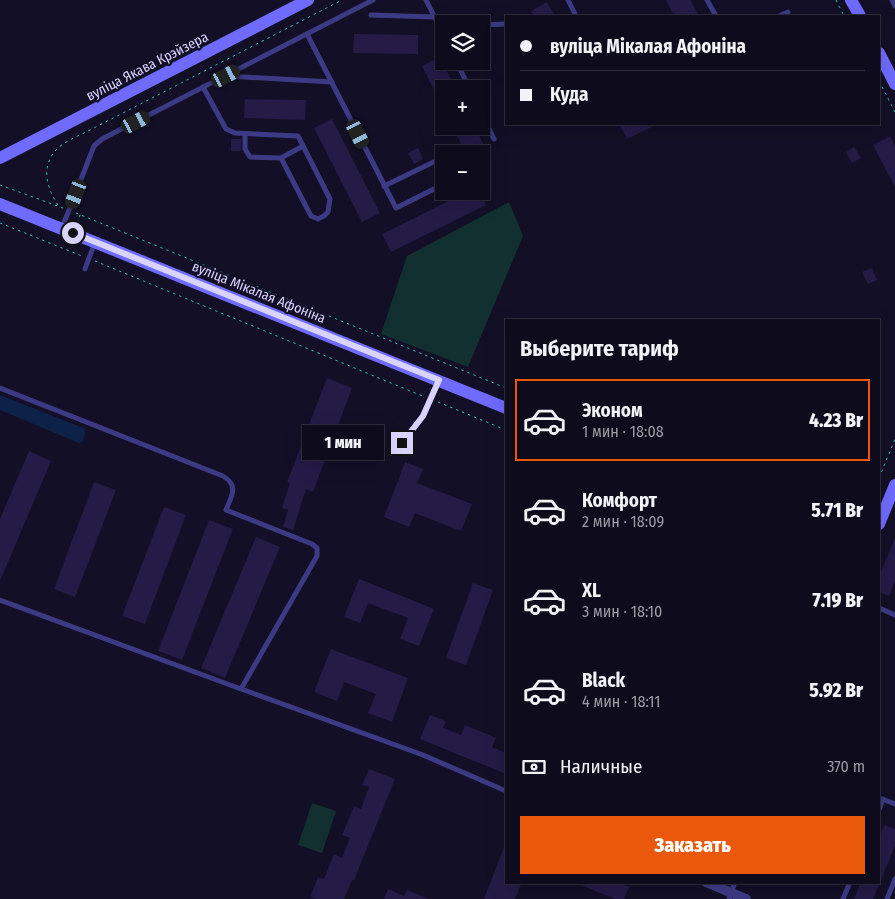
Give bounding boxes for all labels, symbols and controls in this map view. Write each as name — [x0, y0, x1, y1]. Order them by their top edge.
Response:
map controls — [435, 15, 490, 200]
button: layers — [435, 15, 490, 70]
street label: вуліца Якава Крэйзера — [83, 28, 211, 105]
text: вуліца Мікалая Афоніна — [550, 35, 746, 58]
car — [209, 63, 242, 89]
button: + — [435, 80, 490, 135]
text: Куда — [550, 83, 588, 106]
car — [119, 109, 152, 135]
car — [344, 117, 371, 151]
button: − — [435, 145, 490, 200]
car — [63, 177, 88, 211]
route start — [62, 222, 84, 244]
street label: вуліца Мікалая Афоніна — [190, 258, 328, 327]
text: Выберите тариф — [520, 335, 679, 362]
icon: car — [522, 398, 567, 443]
text: Эконом — [582, 399, 643, 422]
text: 4.23 Br — [809, 409, 863, 432]
text: 1 мин · 18:08 — [582, 422, 664, 441]
callout: 1 мин — [302, 426, 384, 460]
route end — [391, 432, 413, 454]
text: 1 мин — [325, 433, 361, 452]
icon: car — [522, 488, 567, 533]
text: Комфорт — [582, 489, 657, 512]
text: 5.71 Br — [811, 499, 863, 522]
text: 2 мин · 18:09 — [582, 512, 664, 531]
icon: car — [522, 578, 567, 623]
text: XL — [582, 579, 601, 602]
text: 7.19 Br — [812, 589, 863, 612]
text: 3 мин · 18:10 — [582, 602, 662, 621]
icon: car — [522, 668, 567, 713]
text: Black — [582, 669, 625, 692]
text: 5.92 Br — [809, 679, 863, 702]
text: 4 мин · 18:11 — [582, 692, 661, 711]
icon: cash — [520, 753, 548, 781]
text: Наличные — [560, 755, 642, 778]
text: 370 m — [827, 757, 865, 776]
button: Заказать — [520, 816, 865, 874]

